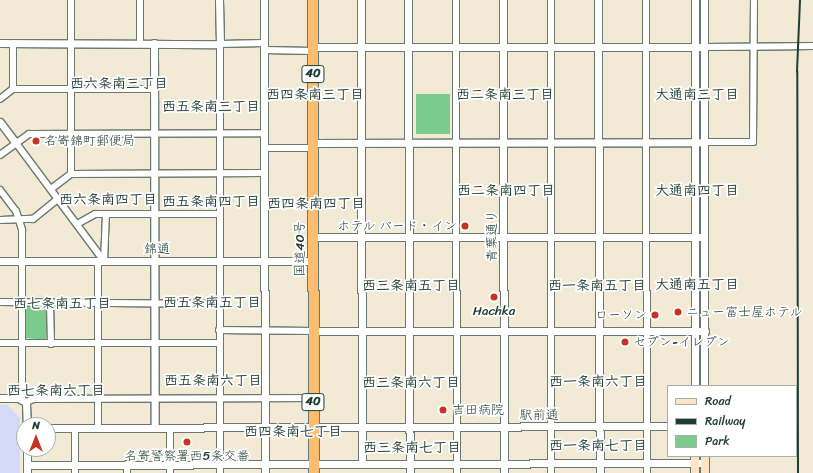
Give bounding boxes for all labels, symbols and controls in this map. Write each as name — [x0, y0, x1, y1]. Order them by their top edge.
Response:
road number: 40 — [301, 64, 325, 84]
district label: 西六条南三丁目 — [70, 76, 168, 92]
district label: 西四条南三丁目 — [266, 87, 364, 103]
district label: 西二条南三丁目 — [456, 87, 554, 103]
district label: 大通南三丁目 — [655, 87, 739, 103]
district label: 西五条南三丁目 — [162, 99, 260, 115]
place label: 名寄錦町郵便局 — [44, 133, 135, 149]
marker: 名寄錦町郵便局 — [31, 136, 41, 146]
district label: 西二条南四丁目 — [457, 183, 555, 199]
district label: 大通南四丁目 — [655, 183, 739, 199]
district label: 西六条南四丁目 — [59, 192, 157, 208]
district label: 西五条南四丁目 — [162, 194, 260, 210]
district label: 西四条南四丁目 — [267, 196, 365, 212]
street label: 青葉通り — [484, 210, 500, 262]
place label: ホテル バード・イン — [337, 218, 457, 234]
street label: 国道40号 — [292, 221, 308, 277]
marker: ホテル バード・イン — [460, 221, 470, 231]
street label: 錦通 — [144, 241, 170, 257]
district label: 大通南五丁目 — [655, 277, 739, 293]
district label: 西三条南五丁目 — [362, 278, 460, 294]
district label: 西一条南五丁目 — [548, 278, 646, 294]
marker: Hachka — [489, 292, 499, 302]
district label: 西五条南五丁目 — [163, 295, 261, 311]
district label: 西七条南五丁目 — [13, 296, 111, 312]
place label: Hachka — [473, 303, 515, 319]
place label: ニュー富士屋ホテル — [686, 304, 803, 320]
place label: ローソン — [595, 307, 647, 323]
marker: ニュー富士屋ホテル — [673, 307, 683, 317]
marker: ローソン — [650, 310, 660, 320]
place label: セブン-イレブン — [633, 334, 730, 350]
marker: セブン-イレブン — [620, 337, 630, 347]
district label: 西五条南六丁目 — [164, 373, 262, 389]
district label: 西一条南六丁目 — [549, 374, 647, 390]
district label: 西三条南六丁目 — [362, 375, 460, 391]
district label: 西七条南六丁目 — [7, 383, 105, 399]
legend — [667, 385, 797, 457]
text: Road — [705, 390, 731, 412]
road number: 40 — [301, 392, 325, 412]
place label: 吉田病院 — [452, 402, 504, 418]
marker: 吉田病院 — [437, 404, 449, 416]
street label: 駅前通 — [520, 407, 558, 423]
text: Railway — [705, 410, 746, 432]
text: N — [32, 416, 40, 435]
north arrow — [16, 417, 56, 457]
district label: 西四条南七丁目 — [244, 424, 342, 440]
text: Park — [705, 430, 730, 452]
marker: 名寄警察署西5条交番 — [182, 437, 192, 447]
district label: 西一条南七丁目 — [549, 438, 647, 454]
district label: 西三条南七丁目 — [363, 440, 461, 456]
place label: 名寄警察署西5条交番 — [125, 448, 249, 464]

